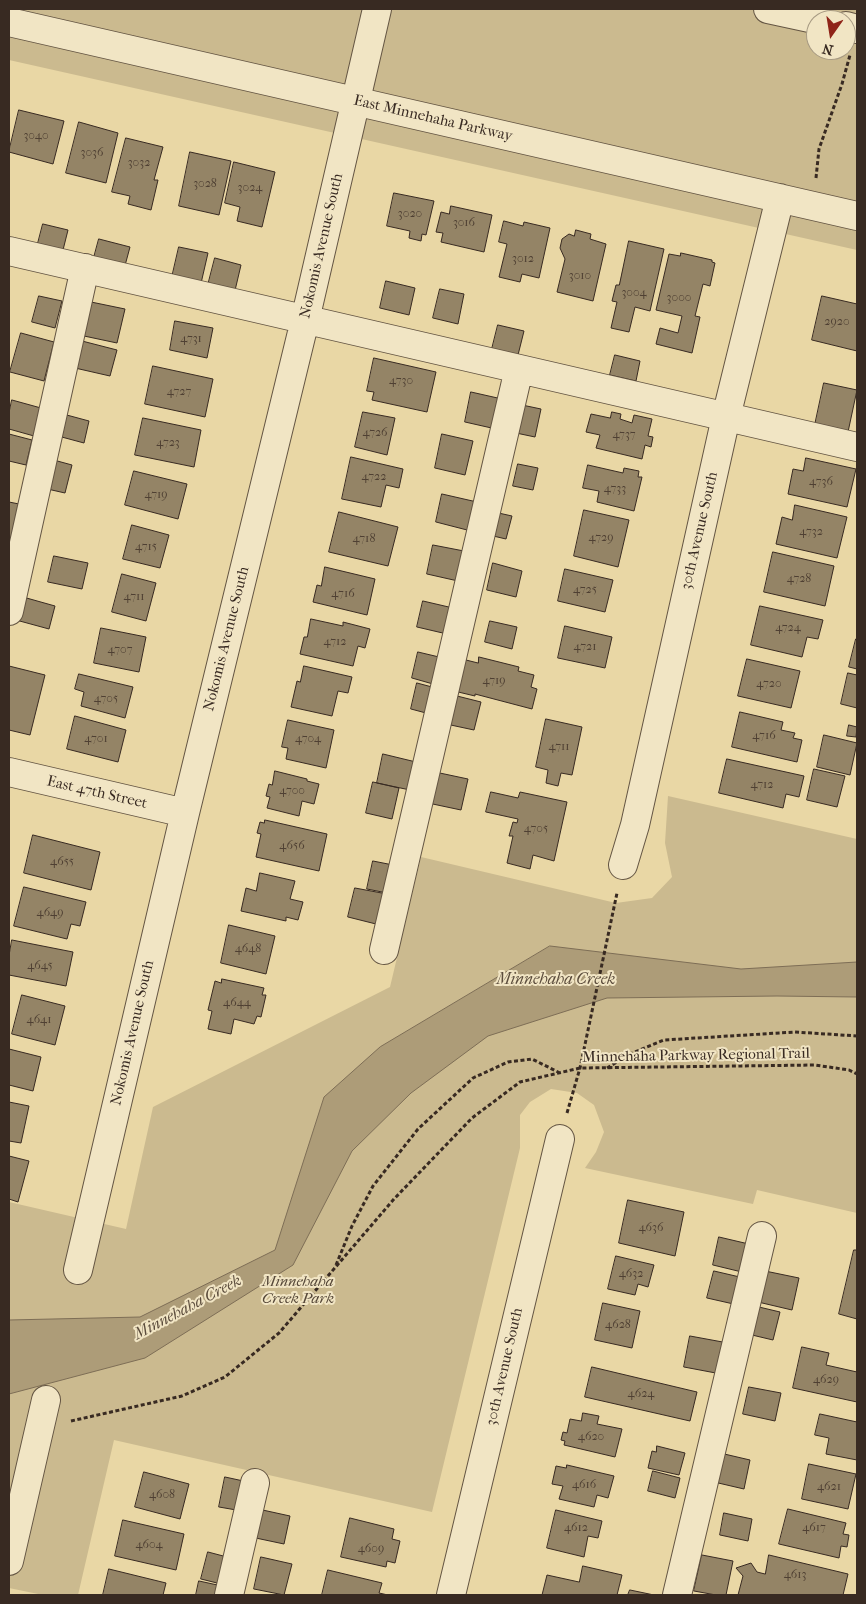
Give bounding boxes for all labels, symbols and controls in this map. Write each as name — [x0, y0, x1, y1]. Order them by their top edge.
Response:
north arrow — [806, 10, 856, 60]
text: N — [821, 40, 835, 59]
street label: East Minnehaha Parkway — [352, 92, 514, 146]
house number: 3040 — [23, 129, 49, 143]
house number: 3036 — [81, 146, 103, 160]
house number: 3032 — [128, 156, 150, 170]
street label: Nokomis Avenue South — [297, 172, 347, 320]
house number: 3028 — [193, 177, 217, 191]
house number: 3024 — [238, 181, 262, 195]
house number: 3020 — [398, 207, 422, 221]
house number: 3016 — [453, 216, 475, 230]
house number: 3012 — [512, 252, 534, 266]
house number: 3010 — [569, 269, 591, 283]
house number: 3004 — [621, 286, 647, 300]
house number: 3000 — [667, 291, 691, 305]
house number: 2920 — [824, 315, 850, 329]
house number: 4731 — [180, 332, 202, 346]
house number: 4730 — [389, 374, 413, 388]
house number: 4727 — [167, 385, 191, 399]
house number: 4726 — [362, 426, 388, 440]
house number: 4737 — [612, 428, 636, 442]
house number: 4723 — [156, 436, 180, 450]
house number: 4722 — [362, 470, 386, 484]
street label: 30th Avenue South — [678, 470, 722, 592]
house number: 4736 — [809, 475, 833, 489]
house number: 4733 — [604, 482, 626, 496]
house number: 4719 — [144, 488, 168, 502]
house number: 4732 — [799, 525, 823, 539]
house number: 4729 — [589, 531, 613, 545]
house number: 4718 — [353, 532, 375, 546]
house number: 4715 — [135, 540, 157, 554]
street label: Nokomis Avenue South — [200, 565, 254, 713]
house number: 4728 — [787, 572, 811, 586]
house number: 4725 — [573, 583, 597, 597]
house number: 4716 — [331, 587, 355, 601]
house number: 4711 — [123, 590, 145, 604]
house number: 4724 — [775, 621, 801, 635]
house number: 4712 — [324, 635, 346, 649]
house number: 4721 — [574, 640, 596, 654]
house number: 4707 — [108, 643, 132, 657]
house number: 4719 — [482, 674, 506, 688]
house number: 4720 — [756, 677, 782, 691]
house number: 4705 — [94, 692, 118, 706]
house number: 4716 — [752, 729, 776, 743]
house number: 4701 — [84, 732, 108, 746]
house number: 4704 — [295, 732, 321, 746]
house number: 4711 — [548, 740, 570, 754]
street label: East 47th Street — [45, 773, 149, 813]
house number: 4712 — [751, 778, 773, 792]
house number: 4700 — [279, 784, 305, 798]
house number: 4705 — [524, 822, 548, 836]
house number: 4656 — [279, 839, 305, 853]
house number: 4655 — [50, 855, 74, 869]
house number: 4649 — [37, 906, 63, 920]
house number: 4648 — [235, 942, 261, 956]
house number: 4645 — [27, 959, 53, 973]
street label: Nokomis Avenue South — [108, 959, 158, 1107]
water label: Minnehaha Creek — [497, 970, 615, 990]
house number: 4644 — [223, 996, 251, 1010]
house number: 4641 — [27, 1013, 51, 1027]
street label: Minnehaha Parkway Regional Trail — [582, 1045, 810, 1067]
house number: 4636 — [638, 1221, 664, 1235]
house number: 4632 — [619, 1267, 643, 1281]
water label: Minnehaha Creek — [131, 1272, 245, 1344]
park label: Minnehaha Creek Park — [262, 1273, 334, 1308]
street label: 30th Avenue South — [483, 1306, 527, 1428]
house number: 4628 — [605, 1318, 631, 1332]
house number: 4629 — [813, 1373, 839, 1387]
house number: 4624 — [628, 1387, 654, 1401]
house number: 4620 — [578, 1430, 604, 1444]
house number: 4616 — [572, 1478, 596, 1492]
house number: 4621 — [817, 1480, 841, 1494]
house number: 4608 — [149, 1488, 175, 1502]
house number: 4612 — [564, 1521, 588, 1535]
house number: 4617 — [802, 1521, 826, 1535]
house number: 4604 — [135, 1538, 163, 1552]
house number: 4609 — [358, 1542, 384, 1556]
house number: 4613 — [784, 1568, 806, 1582]

